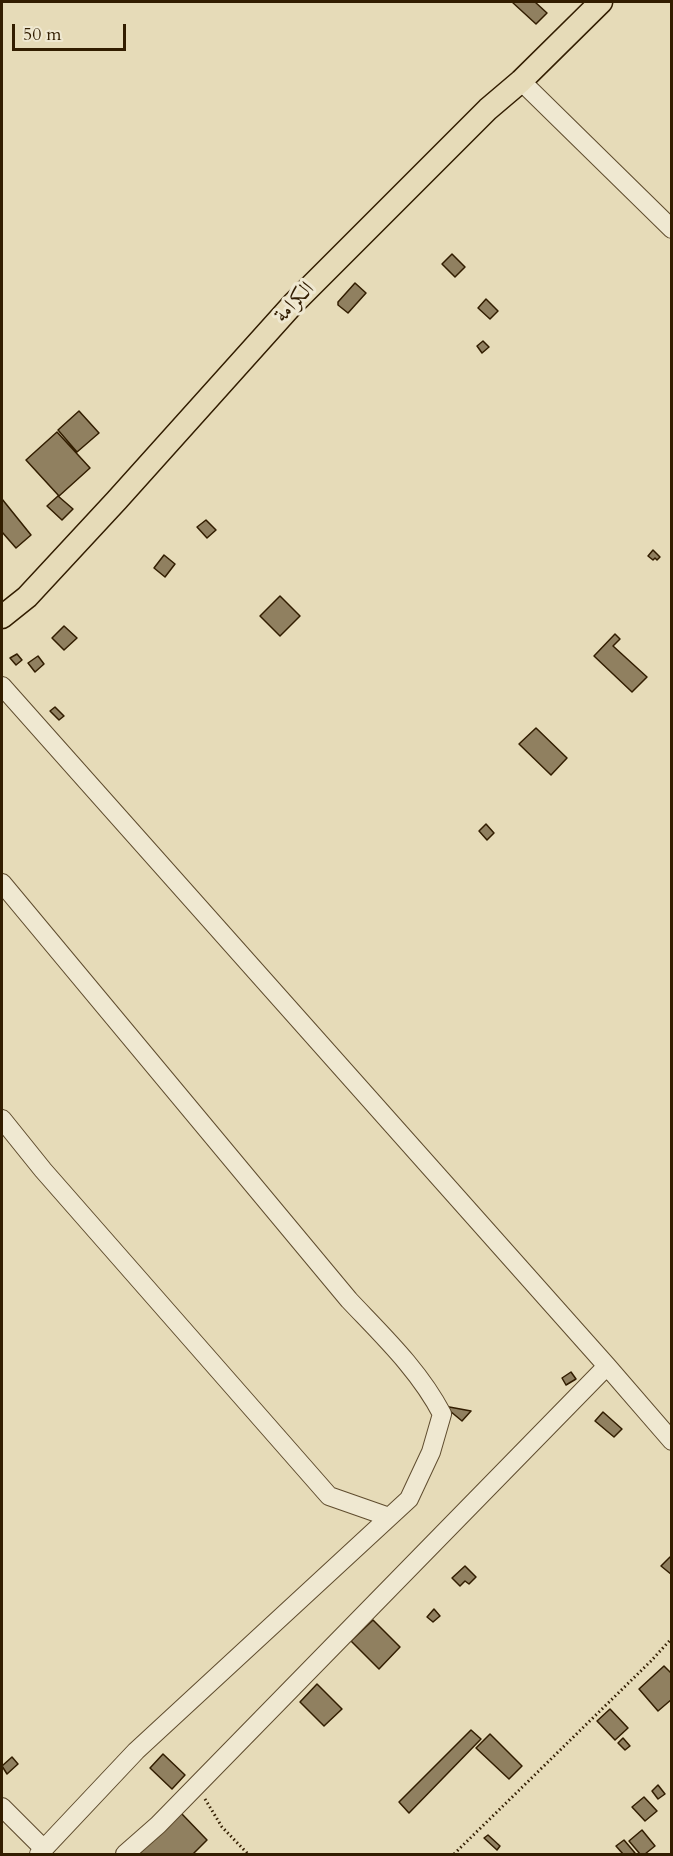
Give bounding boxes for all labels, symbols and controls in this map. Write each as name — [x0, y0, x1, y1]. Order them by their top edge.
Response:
scale bar — [15, 12, 129, 50]
text: 50 m — [23, 22, 62, 47]
street label: الكرامة — [270, 277, 320, 329]

